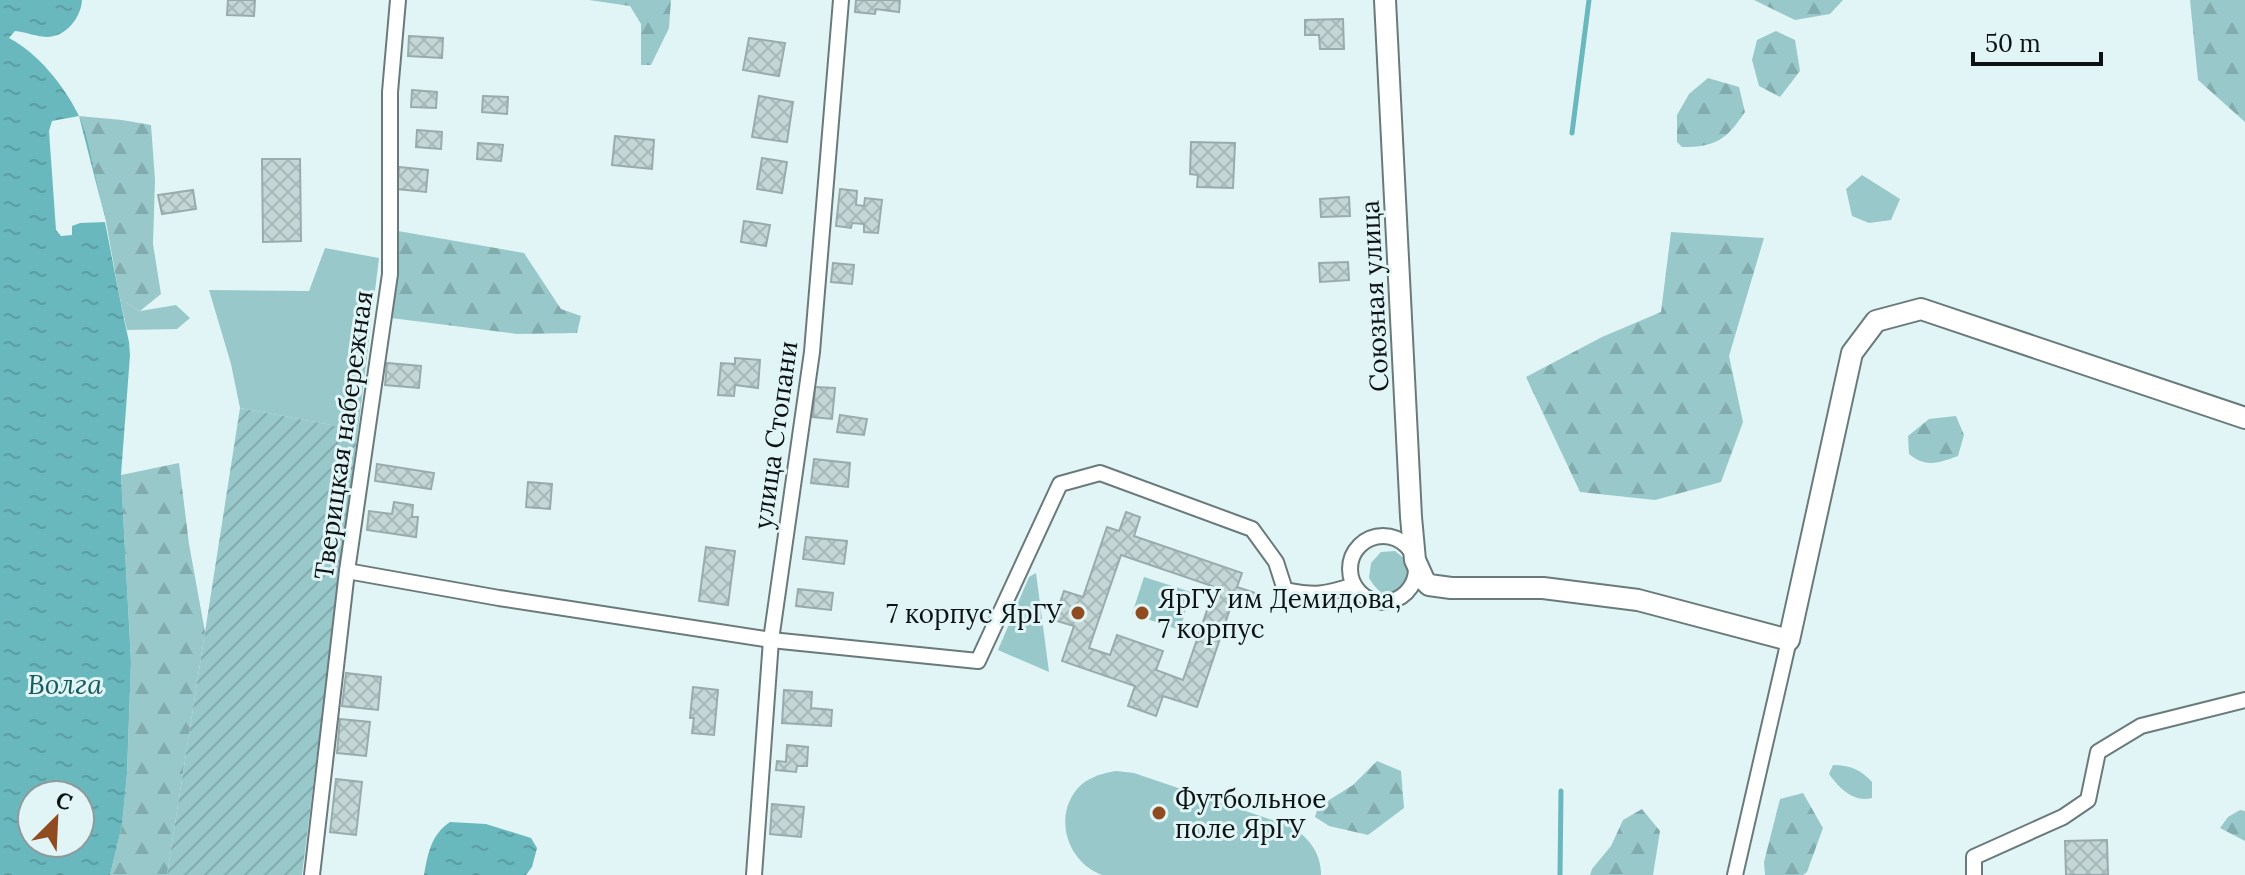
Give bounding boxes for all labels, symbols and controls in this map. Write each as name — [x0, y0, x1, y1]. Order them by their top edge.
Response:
scale bar — [1973, 16, 2101, 66]
text: 50 m — [1985, 28, 2041, 59]
street label: Союзная улица — [1353, 199, 1395, 393]
street label: Тверицкая набережная — [306, 288, 380, 582]
street label: улица Стопани — [745, 339, 805, 531]
place label: ЯрГУ им Демидова, 7 корпус — [1158, 582, 1401, 645]
place label: 7 корпус ЯрГУ — [886, 597, 1063, 630]
marker: 7 корпус ЯрГУ — [1069, 604, 1087, 622]
marker: ЯрГУ им Демидова, 7 корпус — [1133, 604, 1151, 622]
water label: Волга — [27, 666, 103, 702]
north arrow — [16, 779, 96, 859]
place label: Футбольное поле ЯрГУ — [1175, 782, 1326, 845]
text: С — [52, 785, 77, 817]
marker: Футбольное поле ЯрГУ — [1150, 804, 1168, 822]

